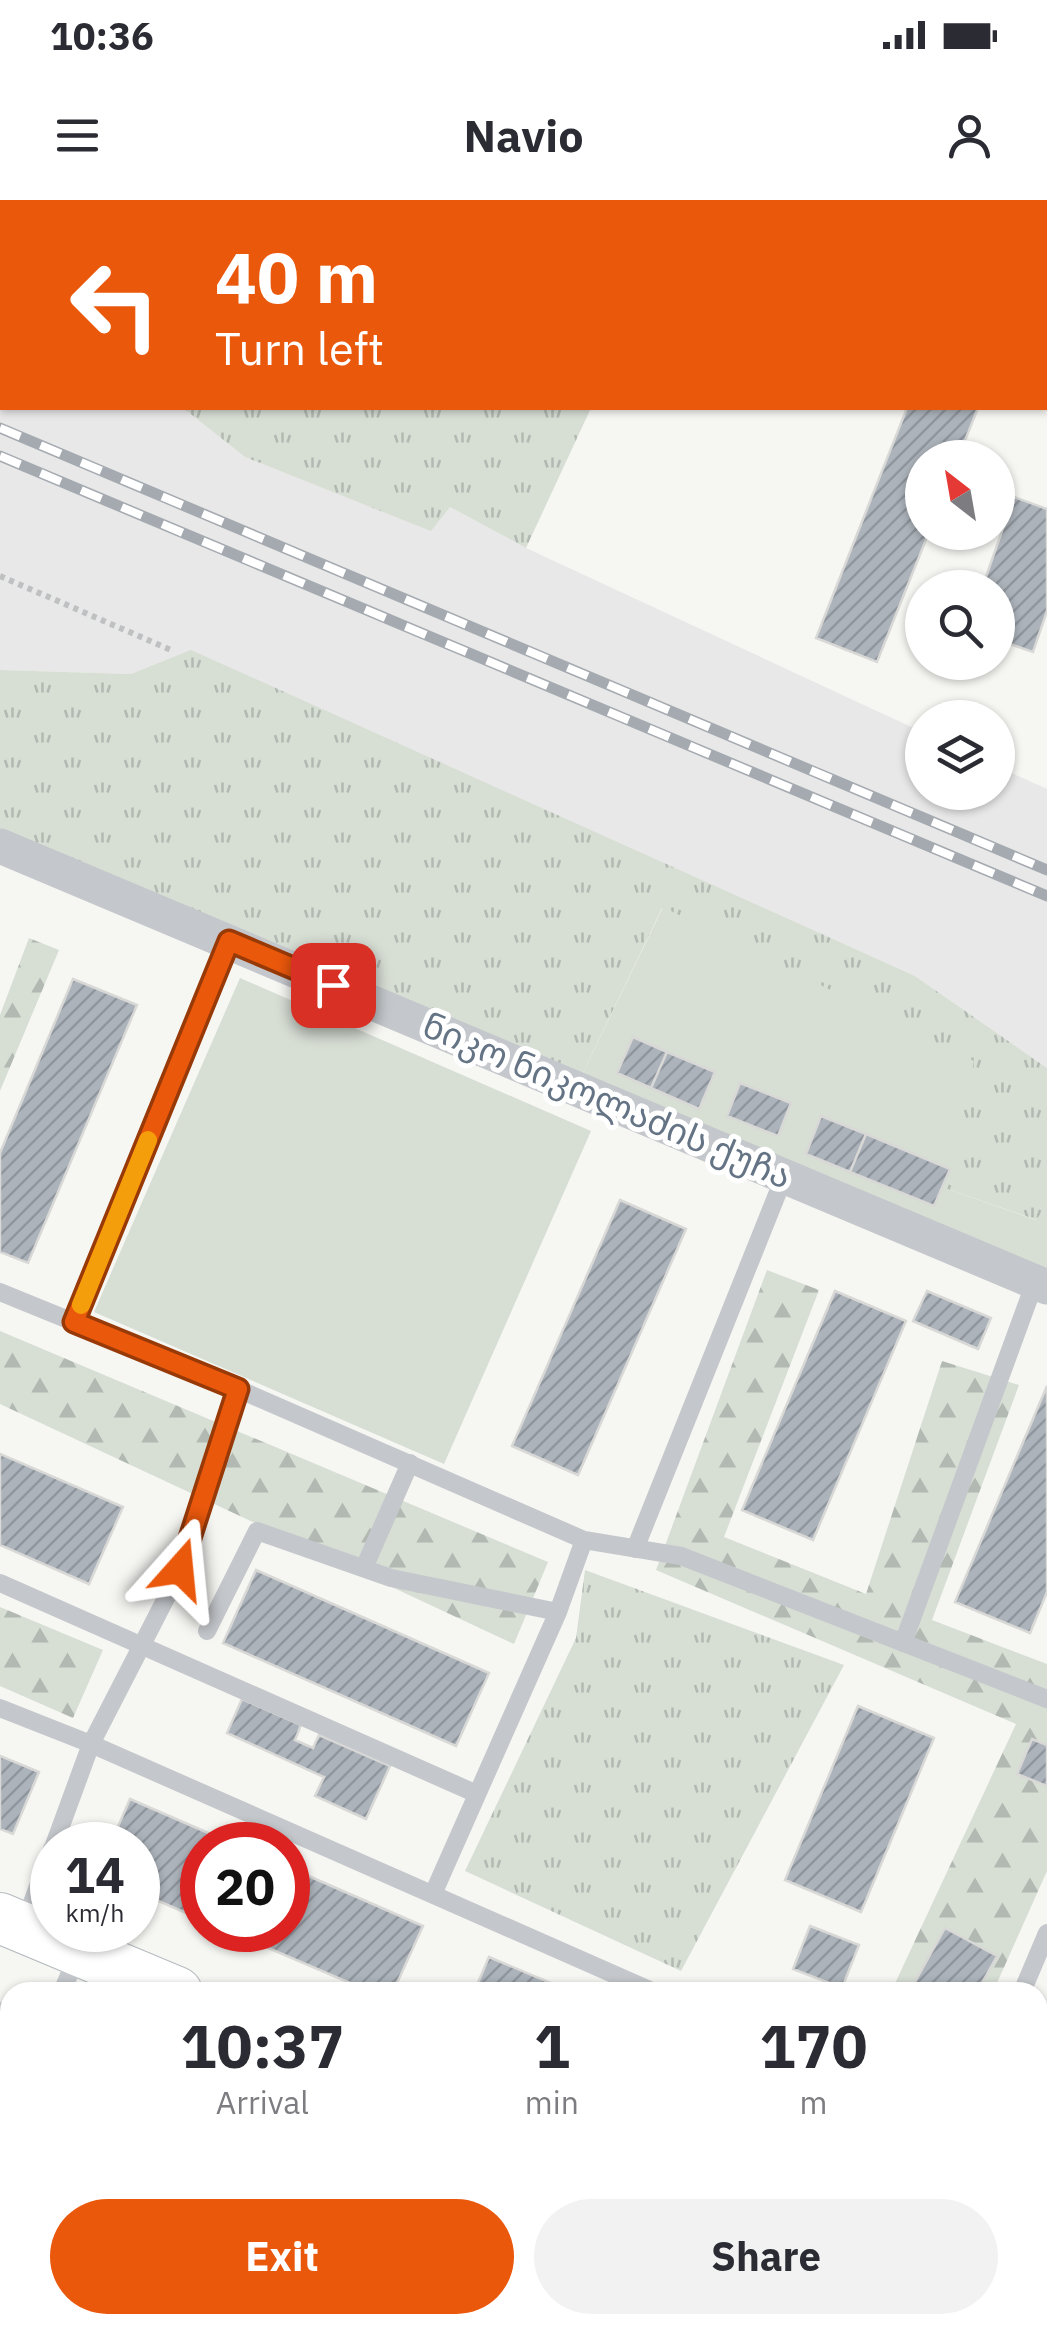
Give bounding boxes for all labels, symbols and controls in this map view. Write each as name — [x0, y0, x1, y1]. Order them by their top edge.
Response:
text: 10:36 — [50, 11, 154, 60]
text: Navio — [463, 106, 584, 164]
icon: menu — [50, 108, 105, 163]
icon: person — [942, 108, 997, 163]
text: 40 m — [215, 231, 378, 322]
icon: left — [50, 240, 180, 370]
text: Turn left — [215, 319, 384, 377]
north arrow — [905, 440, 1015, 550]
map controls — [905, 440, 1015, 810]
button: search — [905, 570, 1015, 680]
button: layers — [905, 700, 1015, 810]
pin — [291, 943, 376, 1028]
icon: arrive — [306, 958, 361, 1013]
street label: ნიკო ნიკოლაძის ქუჩა — [416, 1001, 799, 1199]
position arrow — [128, 1517, 232, 1621]
speed limit sign: 20 — [180, 1822, 310, 1952]
text: 14 — [65, 1842, 125, 1907]
text: km/h — [66, 1896, 124, 1929]
text: 10:37 — [181, 2006, 344, 2085]
text: 1 — [534, 2006, 570, 2085]
text: 170 — [759, 2006, 867, 2085]
text: Arrival — [216, 2081, 309, 2123]
text: min — [525, 2081, 579, 2123]
text: m — [800, 2081, 827, 2123]
button: Exit — [50, 2199, 514, 2314]
button: Share — [534, 2199, 998, 2314]

